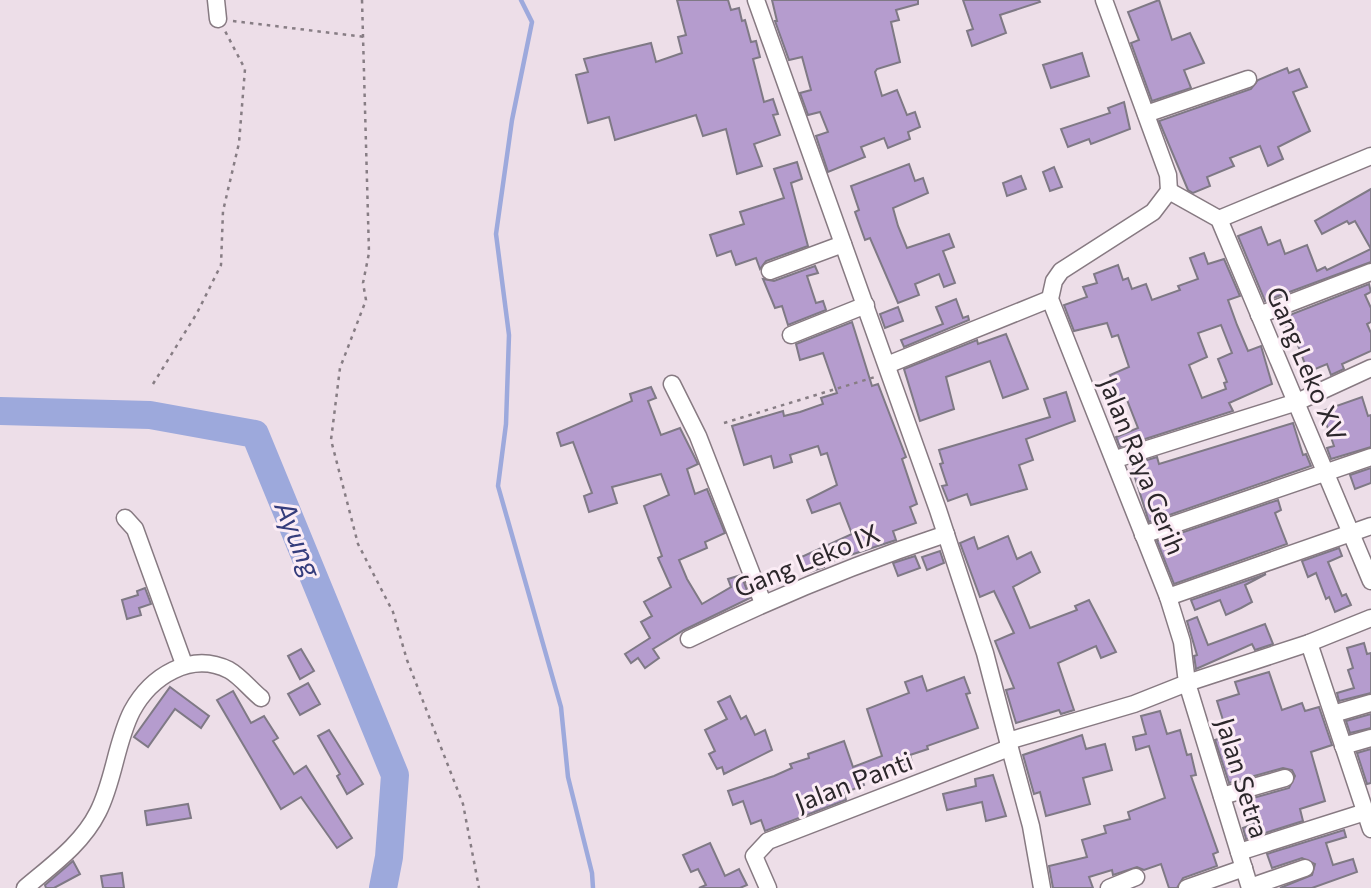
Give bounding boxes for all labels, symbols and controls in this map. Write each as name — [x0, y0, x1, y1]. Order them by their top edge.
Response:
street label: Gang Leko XV — [1261, 282, 1354, 445]
street label: Jalan Raya Gerih — [1094, 372, 1193, 559]
water label: Ayung — [268, 495, 330, 583]
street label: Gang Leko IX — [729, 516, 884, 603]
street label: Jalan Setra — [1210, 714, 1276, 842]
street label: Jalan Panti — [790, 744, 917, 817]

